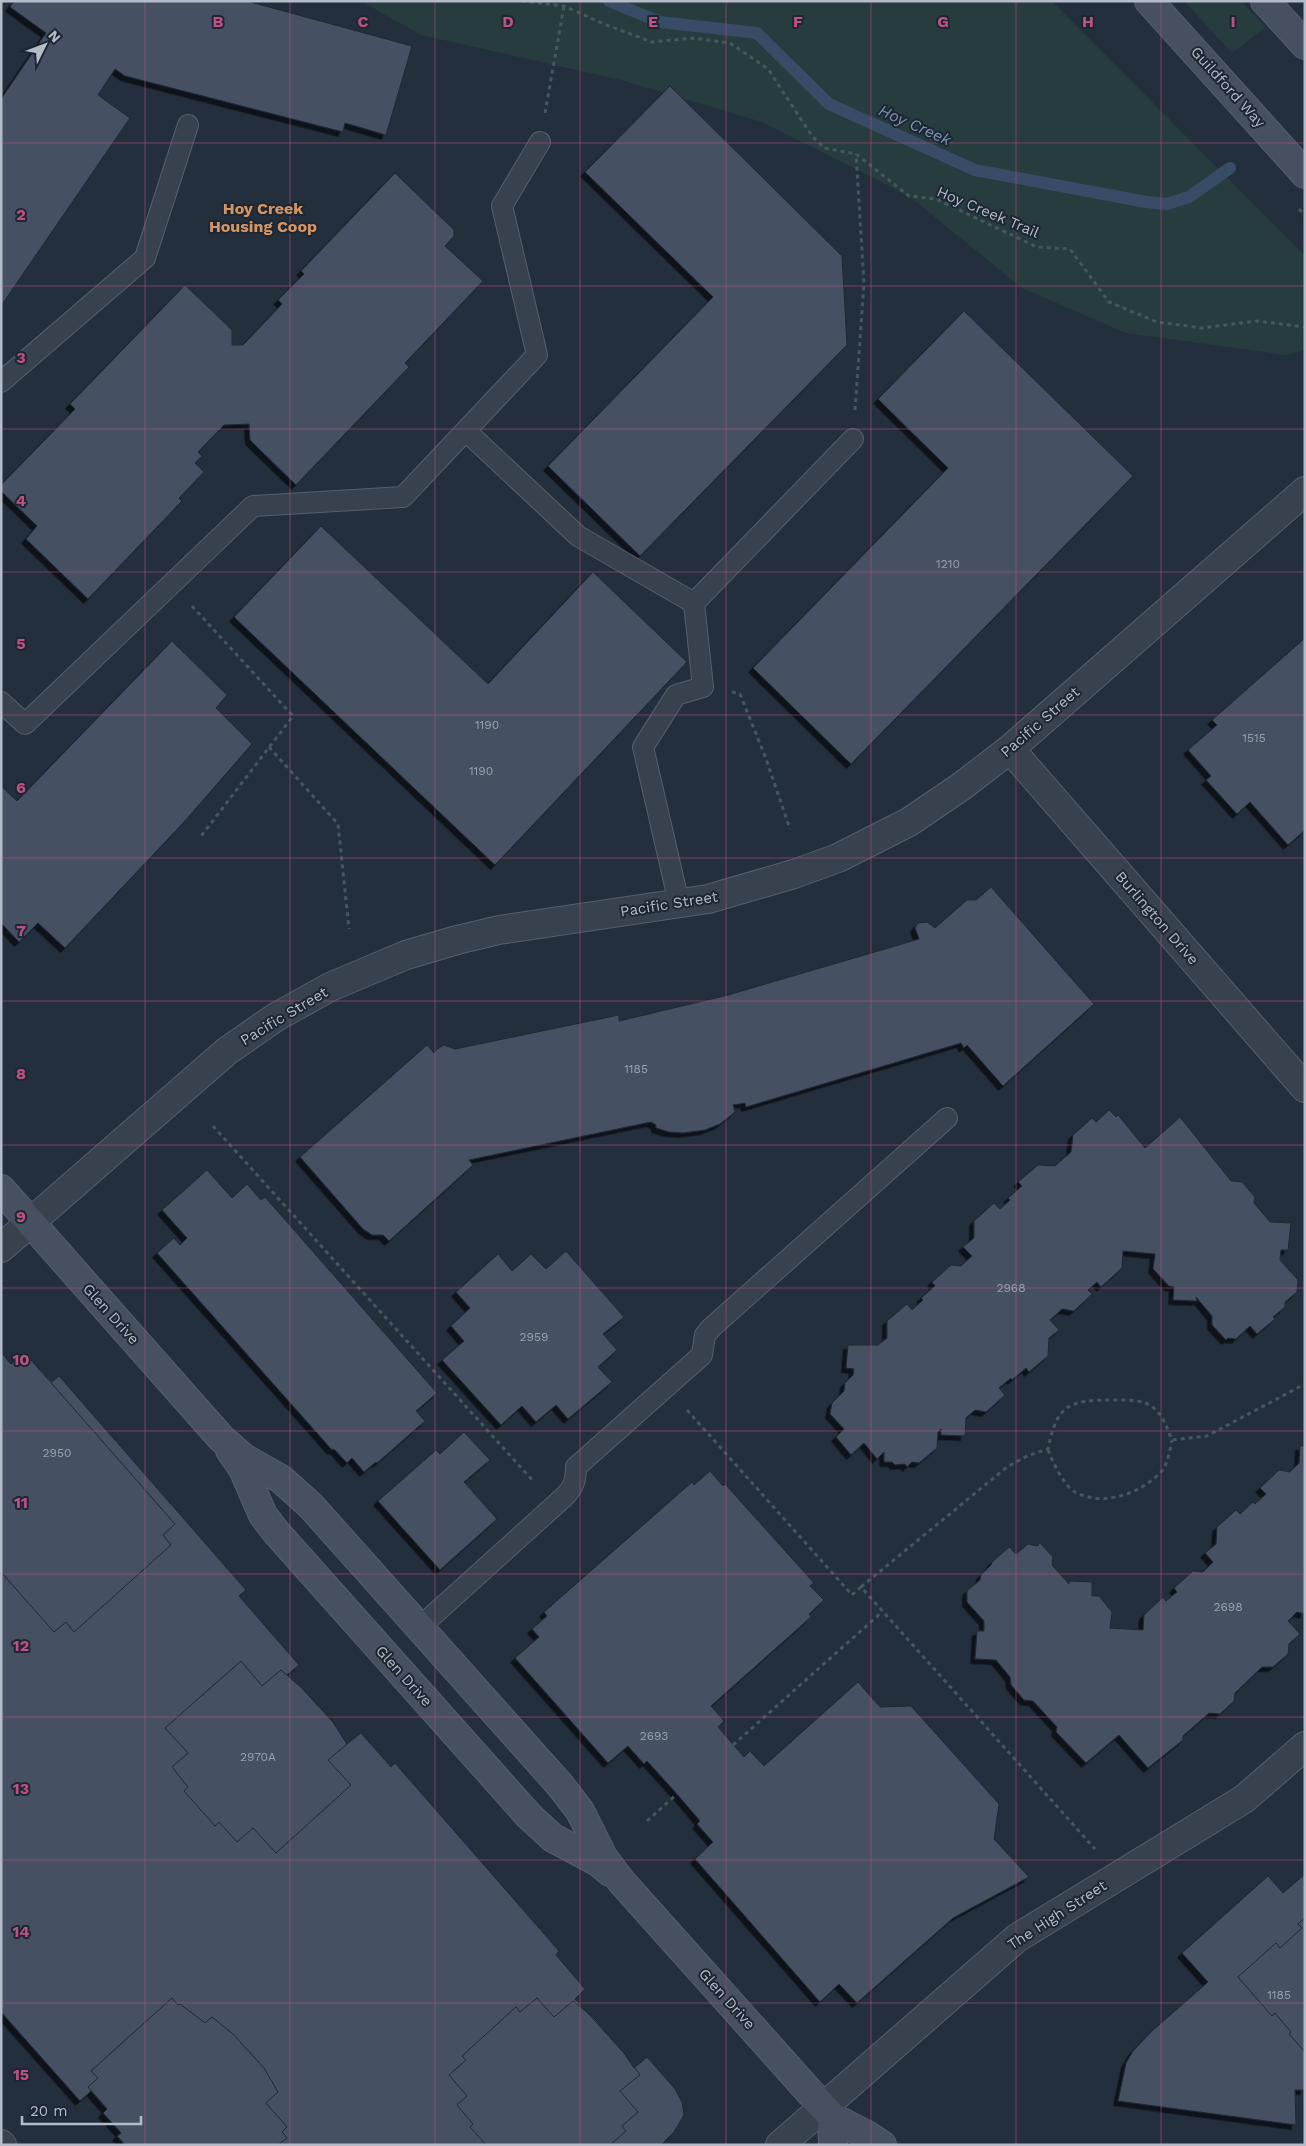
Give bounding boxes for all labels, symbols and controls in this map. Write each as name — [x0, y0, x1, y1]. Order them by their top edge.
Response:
text: B — [213, 12, 224, 31]
text: C — [358, 12, 369, 31]
text: D — [502, 12, 514, 31]
text: E — [648, 12, 658, 31]
text: F — [793, 12, 803, 31]
text: G — [937, 12, 949, 31]
text: H — [1082, 12, 1094, 31]
text: I — [1230, 12, 1236, 31]
north arrow — [20, 20, 70, 70]
text: N — [45, 27, 64, 46]
street label: Guildford Way — [1187, 43, 1269, 131]
water label: Hoy Creek — [876, 101, 955, 150]
street label: Hoy Creek Trail — [934, 182, 1042, 242]
district label: Hoy Creek Housing Coop — [209, 199, 317, 236]
text: 2 — [16, 205, 26, 224]
text: 3 — [16, 348, 26, 367]
text: 4 — [16, 491, 26, 510]
house number: 1210 — [936, 557, 960, 571]
text: 5 — [16, 634, 26, 653]
street label: Pacific Street — [997, 682, 1084, 761]
house number: 1190 — [475, 718, 499, 732]
house number: 1515 — [1242, 731, 1266, 745]
house number: 1190 — [469, 764, 493, 778]
text: 6 — [16, 778, 26, 797]
street label: Burlington Drive — [1111, 868, 1203, 968]
street label: Pacific Street — [619, 887, 720, 921]
text: 7 — [16, 921, 26, 940]
street label: Pacific Street — [237, 983, 331, 1049]
house number: 1185 — [624, 1062, 648, 1076]
text: 8 — [16, 1064, 26, 1083]
text: 9 — [16, 1207, 26, 1226]
street label: Glen Drive — [79, 1280, 143, 1348]
house number: 2968 — [996, 1281, 1026, 1295]
house number: 2959 — [520, 1330, 548, 1344]
text: 10 — [12, 1350, 30, 1369]
house number: 2950 — [43, 1446, 71, 1460]
text: 11 — [14, 1493, 28, 1512]
house number: 2698 — [1213, 1600, 1243, 1614]
text: 12 — [13, 1636, 29, 1655]
street label: Glen Drive — [372, 1642, 436, 1710]
house number: 2693 — [640, 1729, 668, 1743]
house number: 2970A — [240, 1750, 276, 1764]
text: 13 — [13, 1779, 29, 1798]
street label: The High Street — [1004, 1876, 1110, 1954]
text: 14 — [12, 1922, 30, 1941]
street label: Glen Drive — [695, 1965, 759, 2033]
house number: 1185 — [1267, 1988, 1291, 2002]
text: 15 — [13, 2065, 29, 2084]
scale bar — [22, 2094, 141, 2126]
text: 20 m — [30, 2102, 68, 2120]

